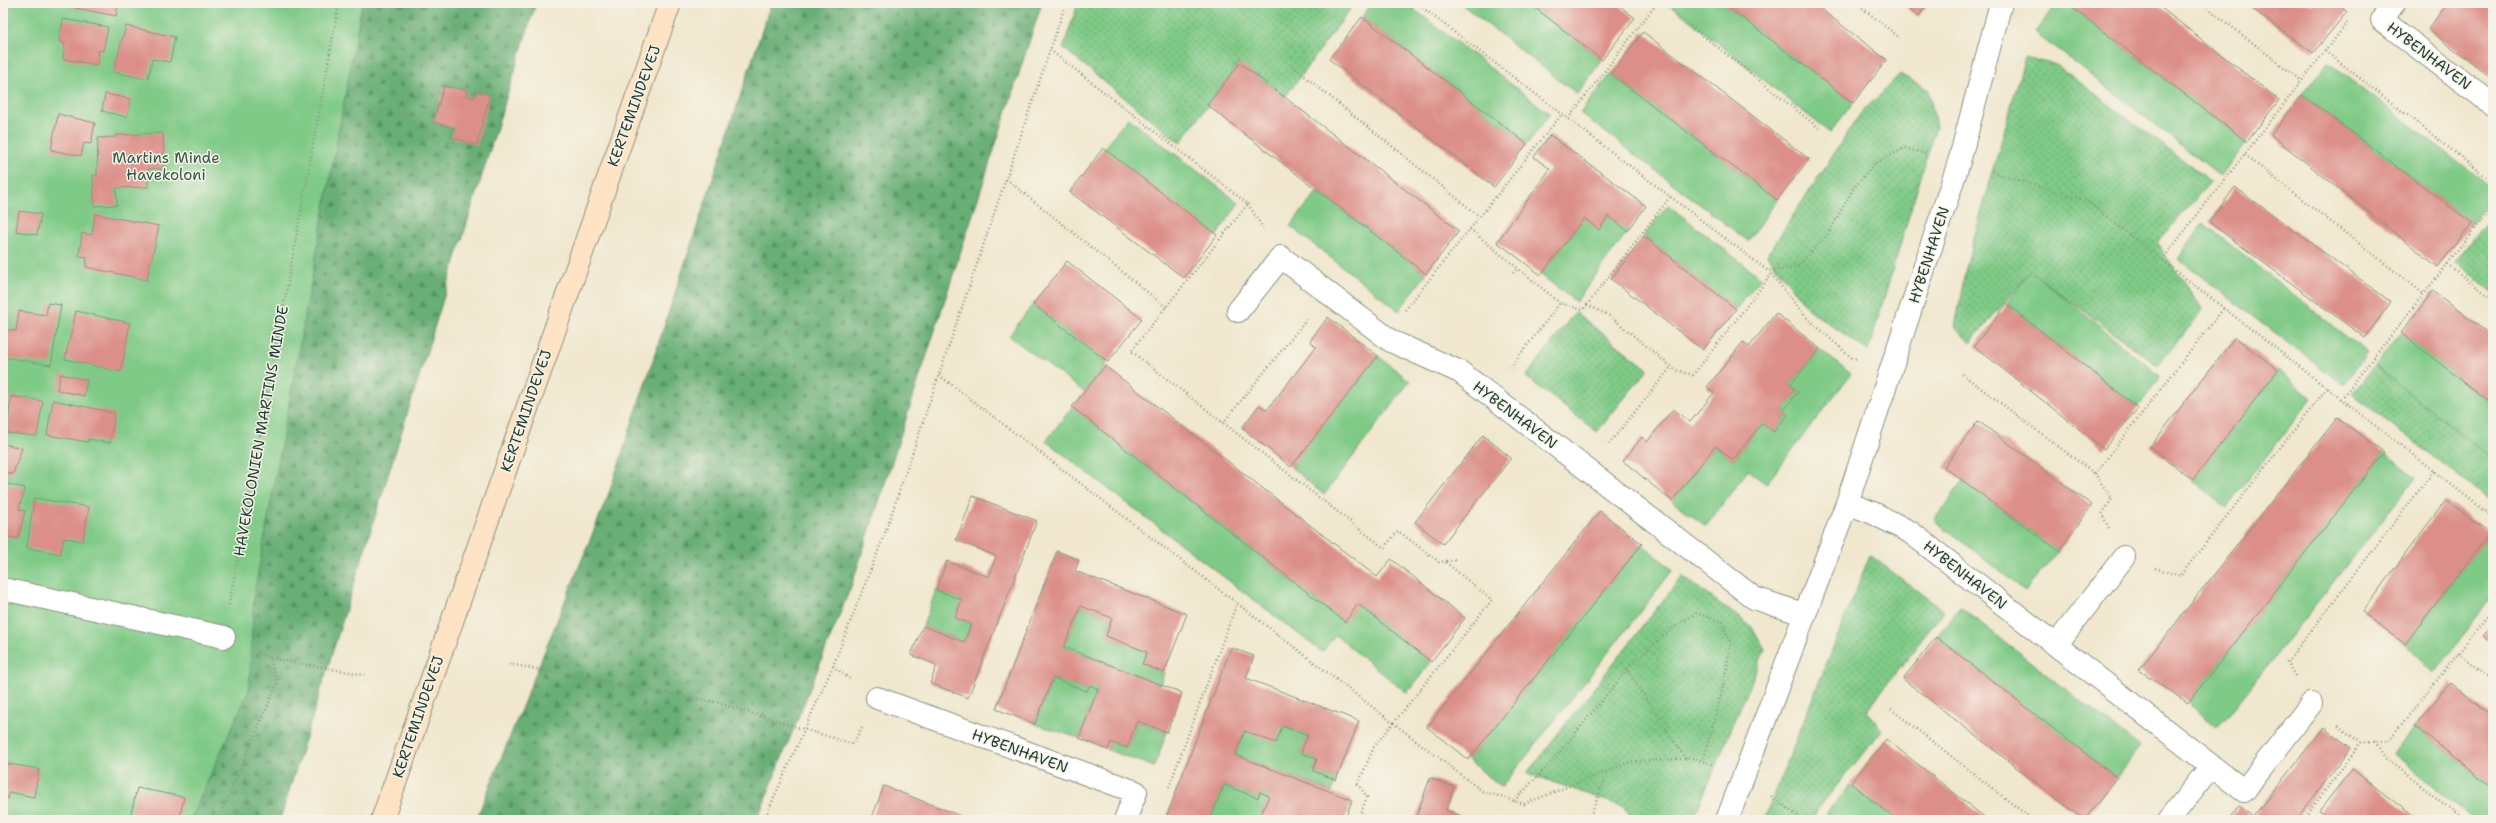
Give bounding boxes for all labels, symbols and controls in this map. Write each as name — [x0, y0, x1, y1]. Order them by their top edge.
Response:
street label: HYBENHAVEN — [2383, 18, 2475, 94]
street label: KERTEMINDEVEJ — [603, 42, 665, 170]
park label: Martins Minde Havekoloni — [112, 148, 220, 185]
street label: HYBENHAVEN — [1904, 204, 1954, 306]
street label: HAVEKOLONIEN MARTINS MINDE — [229, 304, 293, 558]
street label: KERTEMINDEVEJ — [496, 347, 556, 475]
street label: HYBENHAVEN — [1469, 377, 1561, 453]
street label: HYBENHAVEN — [1919, 536, 2011, 614]
street label: KERTEMINDEVEJ — [388, 653, 448, 781]
street label: HYBENHAVEN — [969, 724, 1071, 778]

